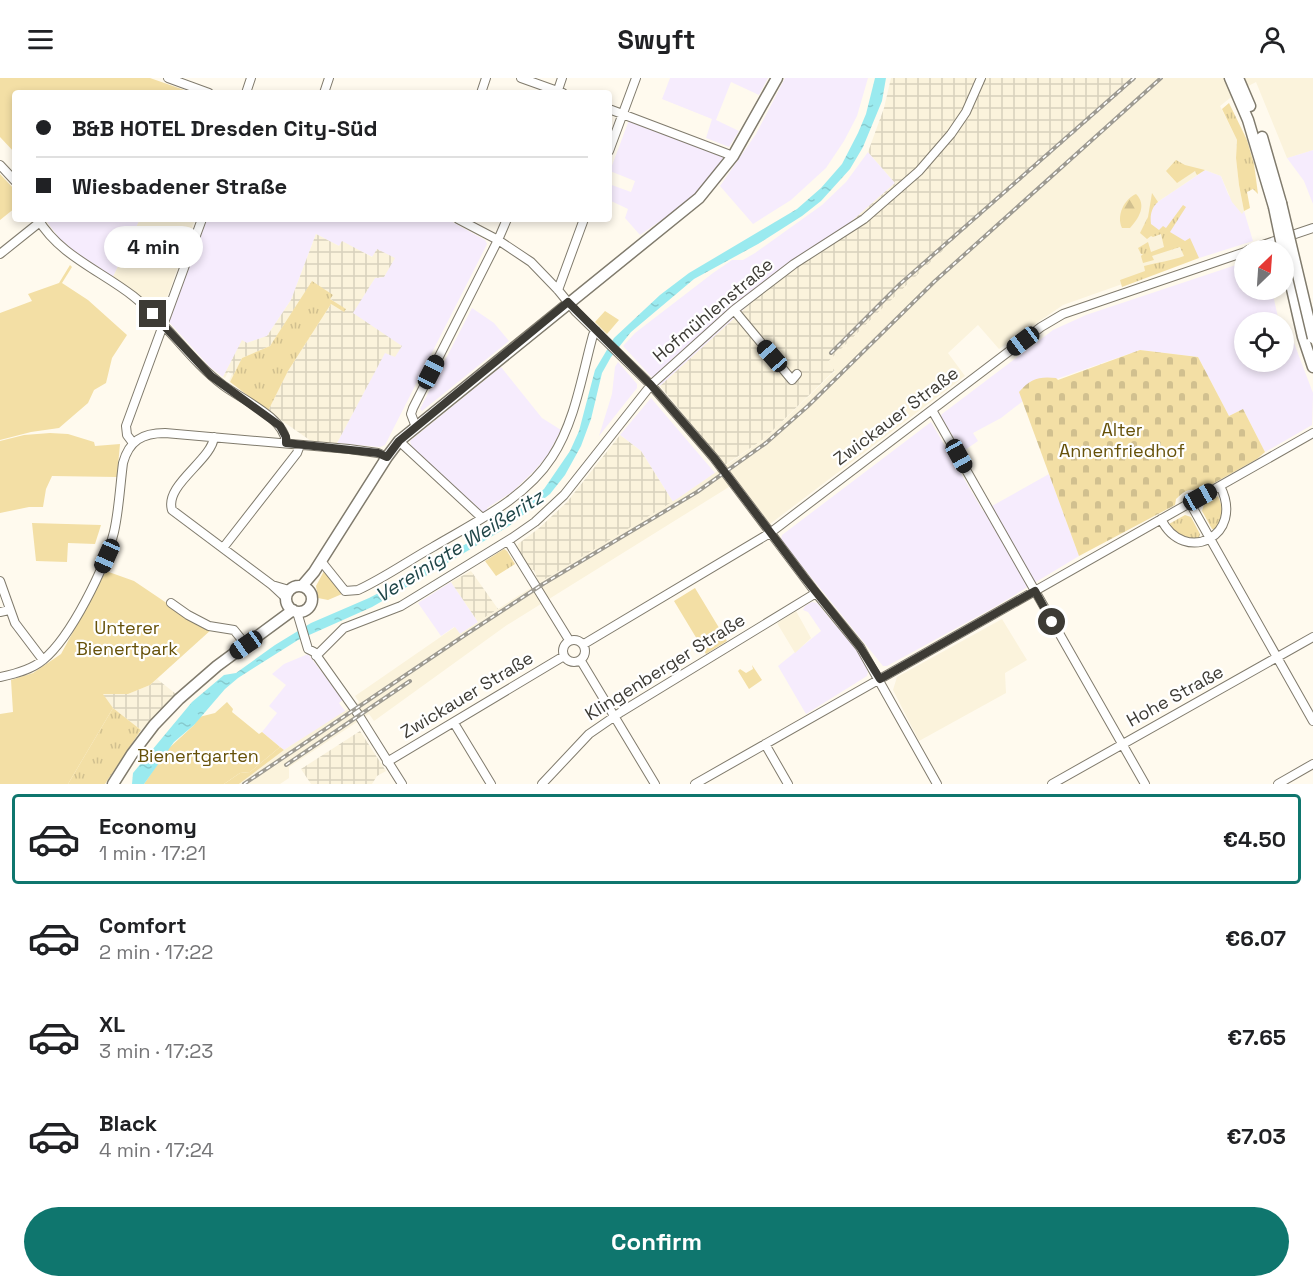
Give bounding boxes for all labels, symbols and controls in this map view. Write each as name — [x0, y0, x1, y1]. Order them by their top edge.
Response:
text: Swyft — [618, 22, 695, 57]
icon: menu — [24, 23, 57, 56]
icon: person — [1256, 23, 1289, 56]
text: B&B HOTEL Dresden City-Süd — [72, 114, 378, 142]
text: Wiesbadener Straße — [72, 172, 287, 200]
callout: 4 min — [104, 227, 202, 269]
text: 4 min — [127, 234, 180, 260]
north arrow — [1234, 240, 1294, 300]
map controls — [1234, 240, 1294, 372]
street label: Hofmühlenstraße — [648, 252, 778, 367]
route end — [139, 300, 166, 327]
button: locate — [1234, 312, 1294, 372]
car — [1003, 323, 1043, 359]
car — [753, 337, 791, 375]
car — [415, 352, 447, 392]
street label: Zwickauer Straße — [829, 361, 963, 470]
park label: Alter Annenfriedhof — [1059, 418, 1185, 462]
car — [942, 436, 976, 476]
car — [1180, 480, 1220, 514]
water label: Vereinigte Weißeritz — [370, 483, 549, 608]
car — [91, 536, 123, 576]
street label: Klingenberger Straße — [580, 608, 749, 725]
route start — [1038, 608, 1065, 635]
park label: Unterer Bienertpark — [76, 616, 178, 660]
car — [226, 627, 266, 663]
street label: Zwickauer Straße — [396, 646, 537, 743]
street label: Hohe Straße — [1122, 659, 1227, 732]
park label: Bienertgarten — [137, 744, 259, 767]
icon: car — [27, 812, 81, 866]
text: Economy — [99, 812, 197, 840]
text: €4.50 — [1223, 825, 1286, 853]
text: 1 min · 17:21 — [99, 840, 206, 866]
icon: car — [27, 911, 81, 965]
text: Comfort — [99, 911, 187, 939]
text: €6.07 — [1225, 924, 1286, 952]
text: 2 min · 17:22 — [99, 939, 213, 965]
icon: car — [27, 1010, 81, 1064]
text: XL — [99, 1010, 125, 1038]
text: €7.65 — [1227, 1023, 1286, 1051]
text: 3 min · 17:23 — [99, 1038, 213, 1064]
icon: car — [27, 1109, 81, 1163]
text: Black — [99, 1109, 157, 1137]
text: €7.03 — [1226, 1122, 1286, 1150]
text: 4 min · 17:24 — [99, 1137, 214, 1163]
button: Confirm — [24, 1207, 1289, 1276]

